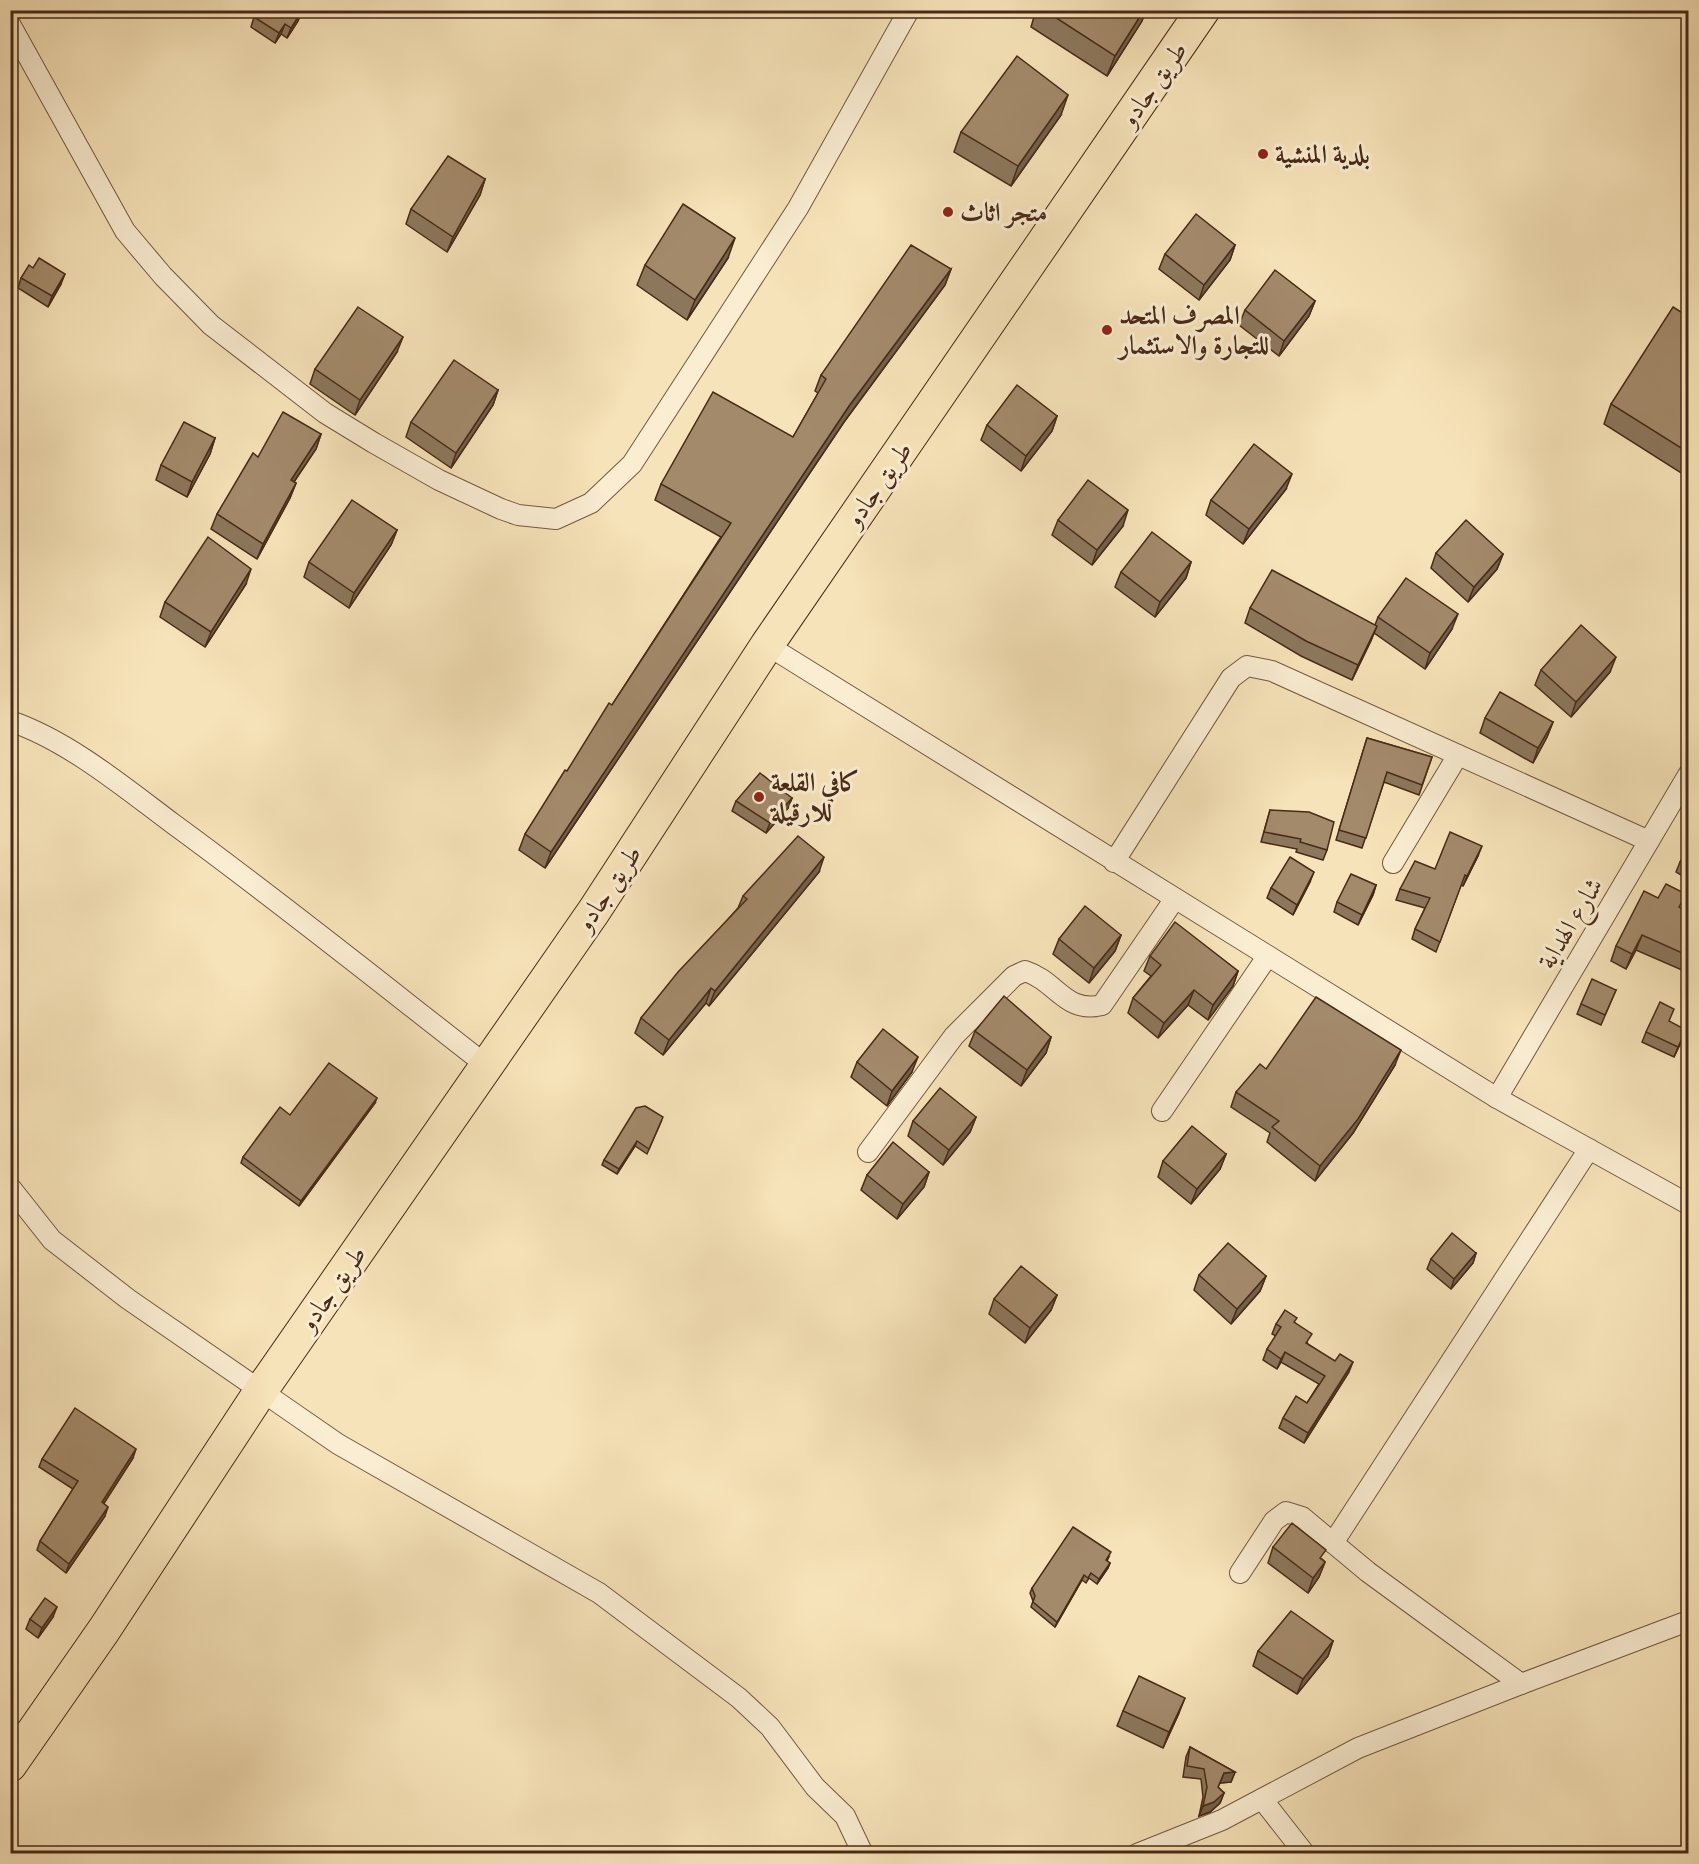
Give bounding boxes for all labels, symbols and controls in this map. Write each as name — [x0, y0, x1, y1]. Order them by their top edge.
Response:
street label: طريق جادو — [1111, 36, 1195, 136]
place label: بلدية المنشية — [1275, 139, 1370, 171]
marker: بلدية المنشية — [1256, 147, 1270, 161]
place label: متجر اثاث — [960, 197, 1047, 229]
marker: متجر اثاث — [941, 205, 955, 219]
place label: المصرف المتحد للتجارة والاستثمار — [1116, 300, 1269, 362]
marker: المصرف المتحد للتجارة والاستثمار — [1100, 323, 1114, 337]
street label: طريق جادو — [836, 436, 920, 536]
place label: كافي القلعة للارقيلة — [769, 767, 860, 829]
marker: كافي القلعة للارقيلة — [752, 790, 766, 804]
street label: طريق جادو — [567, 839, 649, 940]
street label: شارع الهداية — [1531, 872, 1615, 978]
street label: طريق جادو — [290, 1240, 374, 1340]

